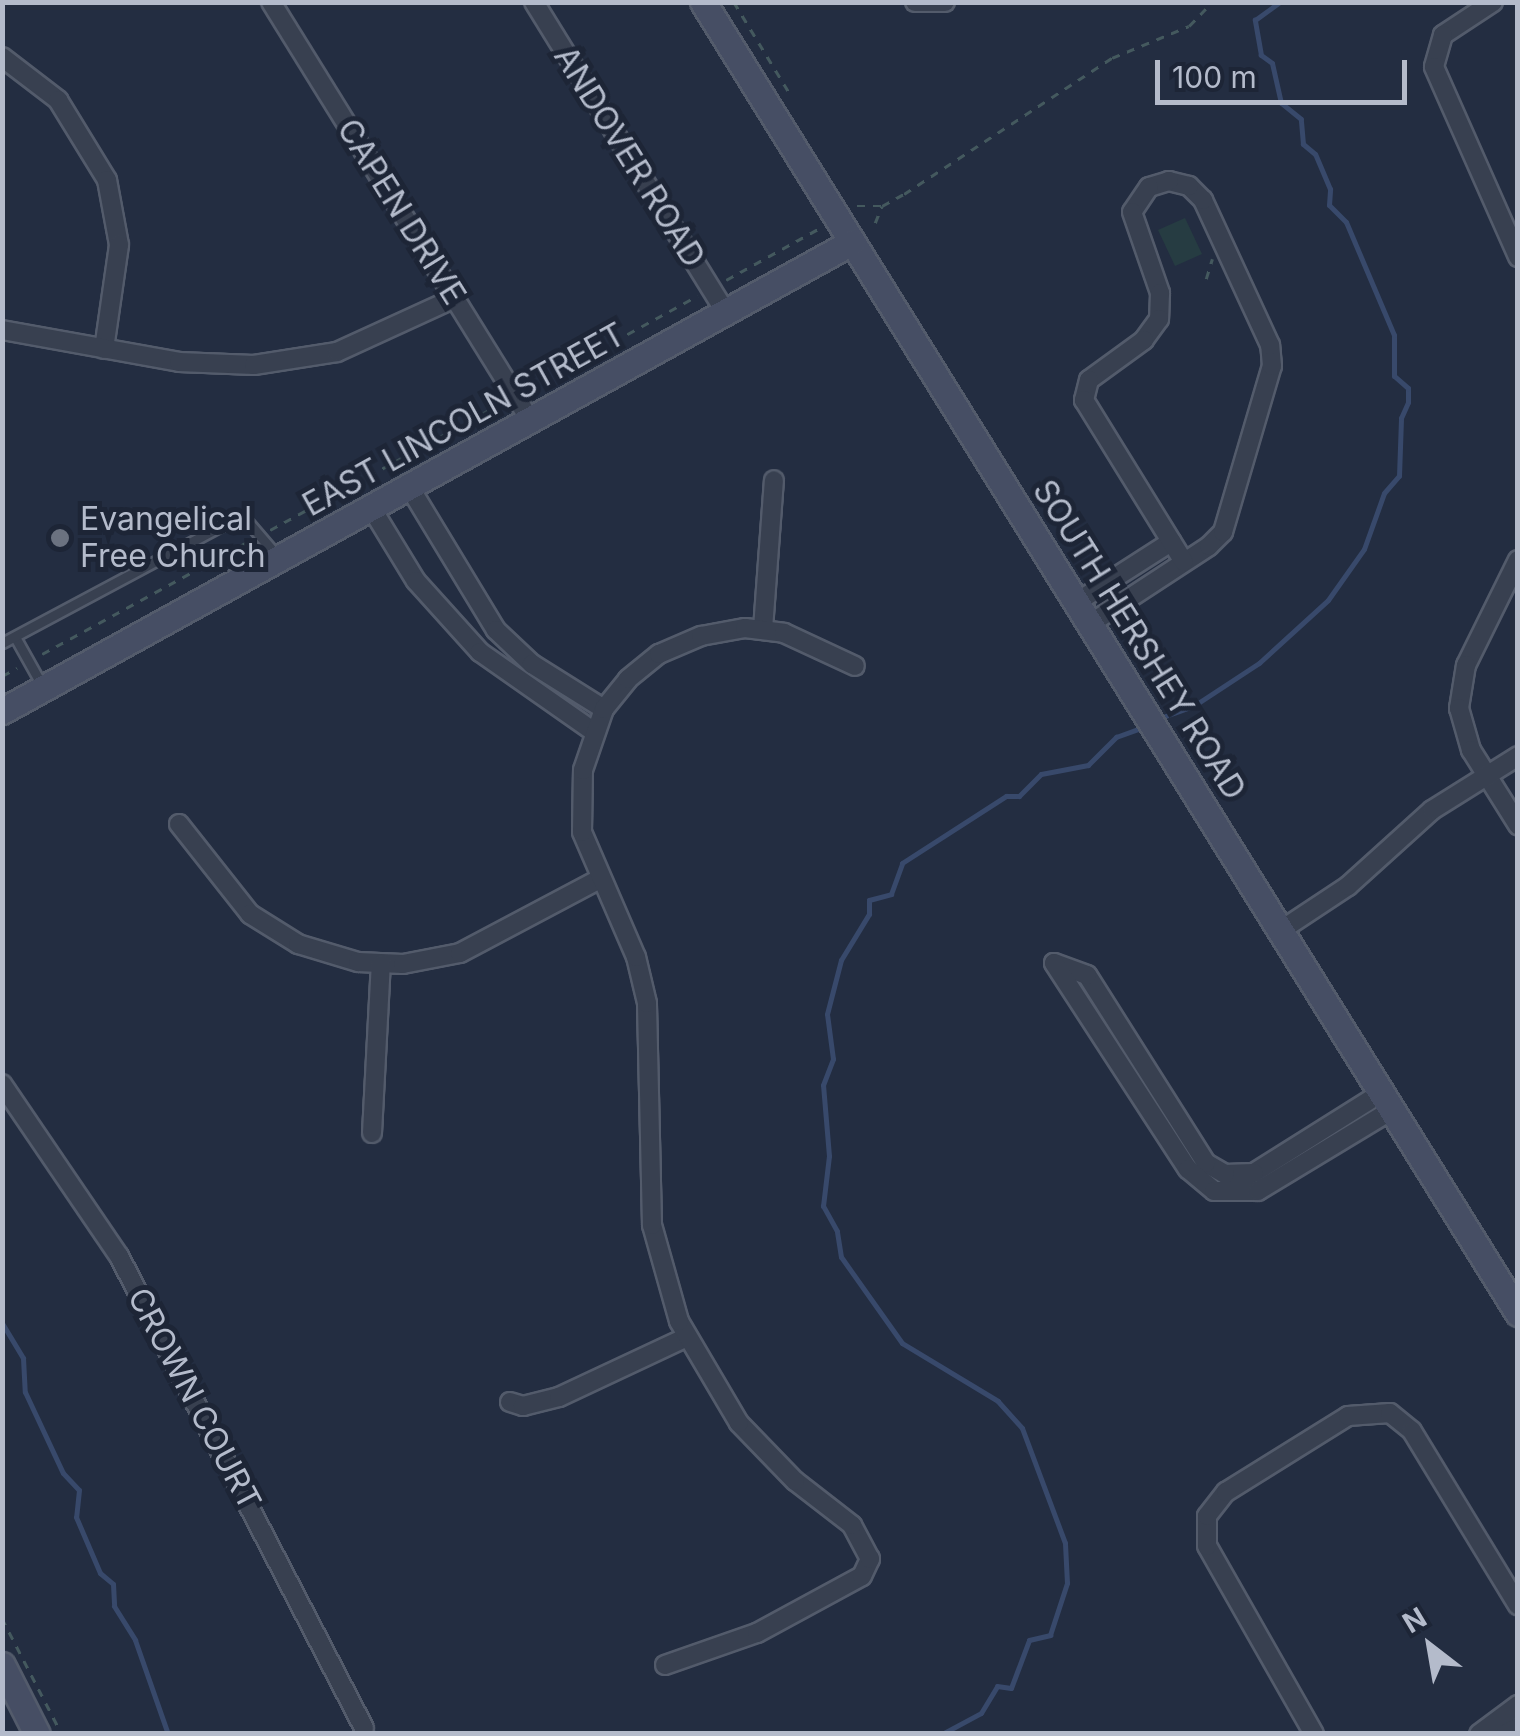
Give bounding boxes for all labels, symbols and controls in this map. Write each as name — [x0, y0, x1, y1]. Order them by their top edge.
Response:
street label: ANDOVER ROAD — [546, 40, 712, 274]
scale bar — [1160, 40, 1412, 102]
text: 100 m — [1172, 59, 1257, 95]
street label: CAPEN DRIVE — [329, 112, 473, 312]
street label: EAST LINCOLN STREET — [296, 315, 632, 525]
street label: SOUTH HERSHEY ROAD — [1025, 473, 1253, 807]
place label: Evangelical Free Church — [80, 501, 266, 576]
marker: Evangelical Free Church — [49, 527, 71, 549]
street label: CROWN COURT — [119, 1281, 269, 1517]
north arrow — [1380, 1596, 1480, 1696]
text: N — [1397, 1600, 1432, 1640]

